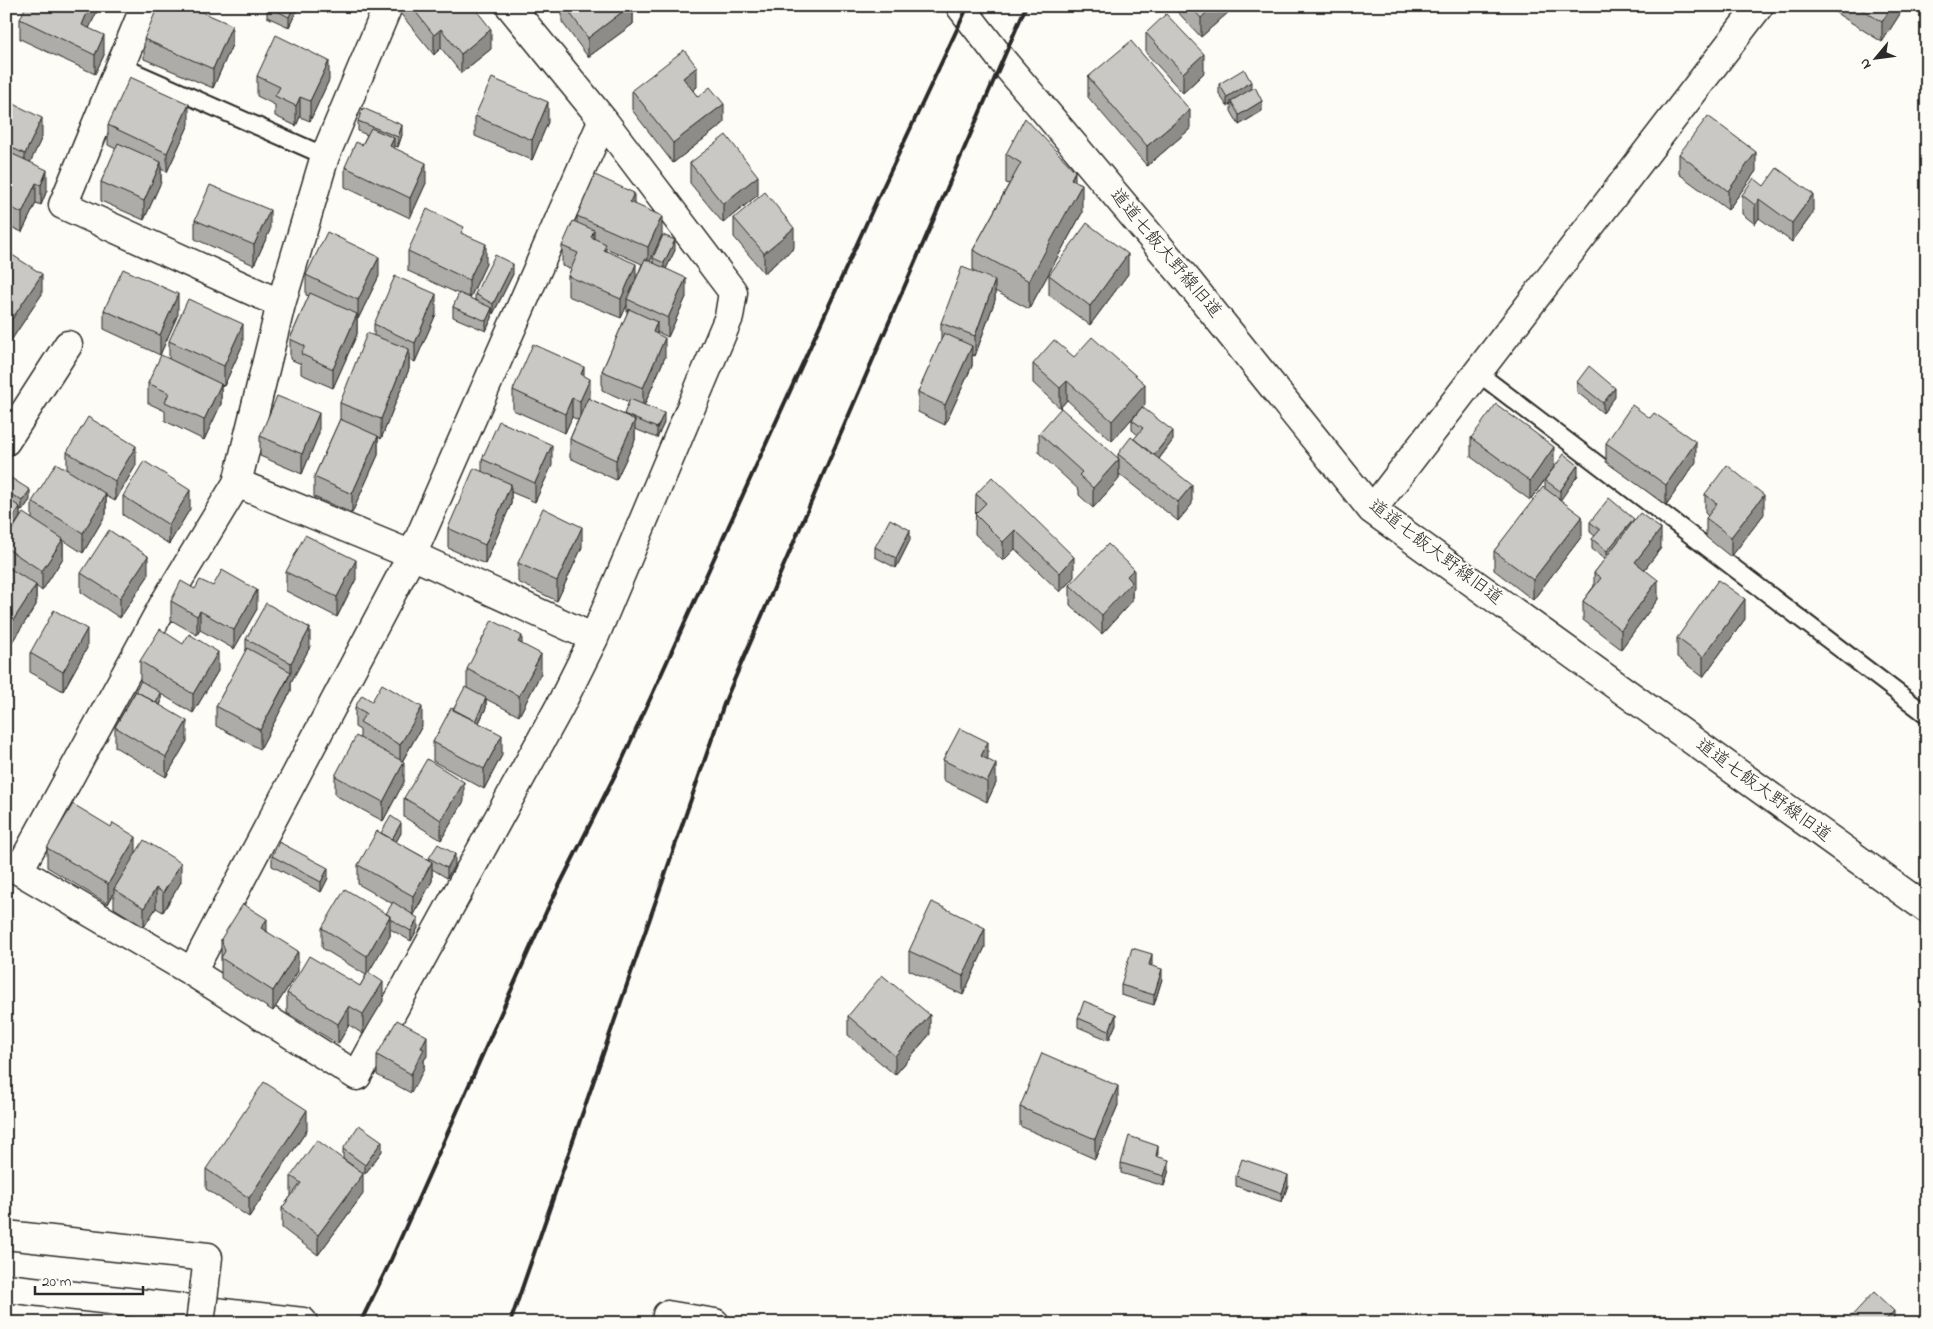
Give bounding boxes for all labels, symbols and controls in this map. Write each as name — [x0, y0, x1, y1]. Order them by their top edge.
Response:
north arrow — [1850, 32, 1900, 82]
text: N — [1854, 54, 1877, 73]
street label: 道道七飯大野線旧道 — [1103, 184, 1227, 324]
street label: 道道七飯大野線旧道 — [1362, 494, 1508, 612]
street label: 道道七飯大野線旧道 — [1690, 733, 1836, 849]
scale bar — [35, 1264, 142, 1296]
text: 20 m — [42, 1271, 72, 1293]

